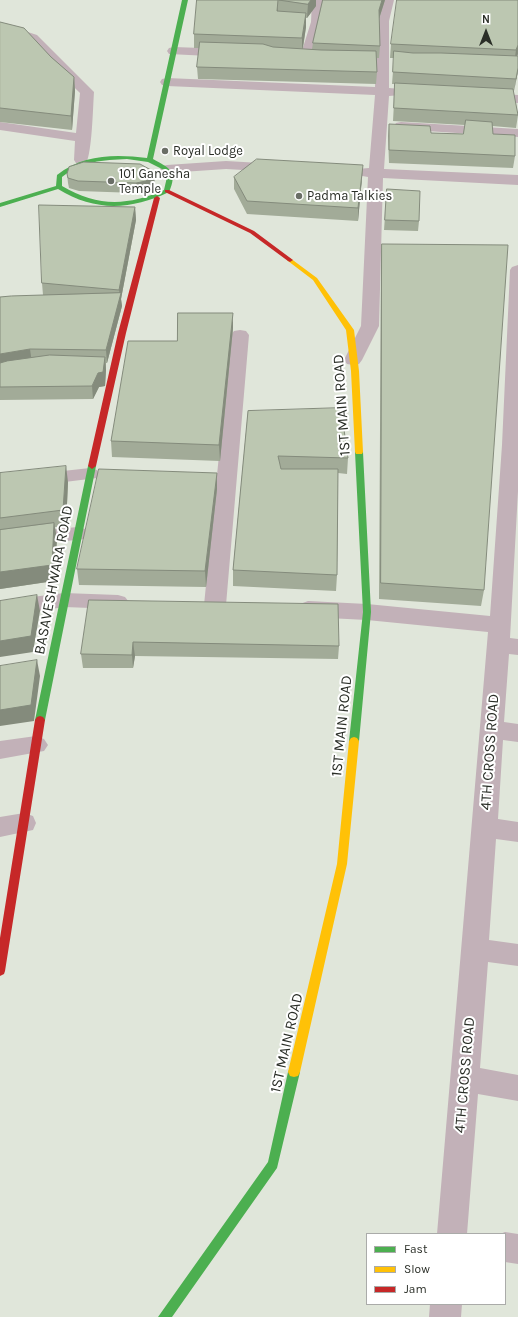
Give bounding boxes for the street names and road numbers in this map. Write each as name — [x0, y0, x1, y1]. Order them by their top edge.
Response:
street label: 1ST MAIN ROAD — [329, 354, 355, 456]
street label: BASAVESHWARA ROAD — [31, 504, 77, 656]
street label: 1ST MAIN ROAD — [328, 674, 356, 778]
street label: 4TH CROSS ROAD — [477, 693, 503, 811]
street label: 1ST MAIN ROAD — [267, 991, 307, 1095]
street label: 4TH CROSS ROAD — [451, 1016, 479, 1134]

